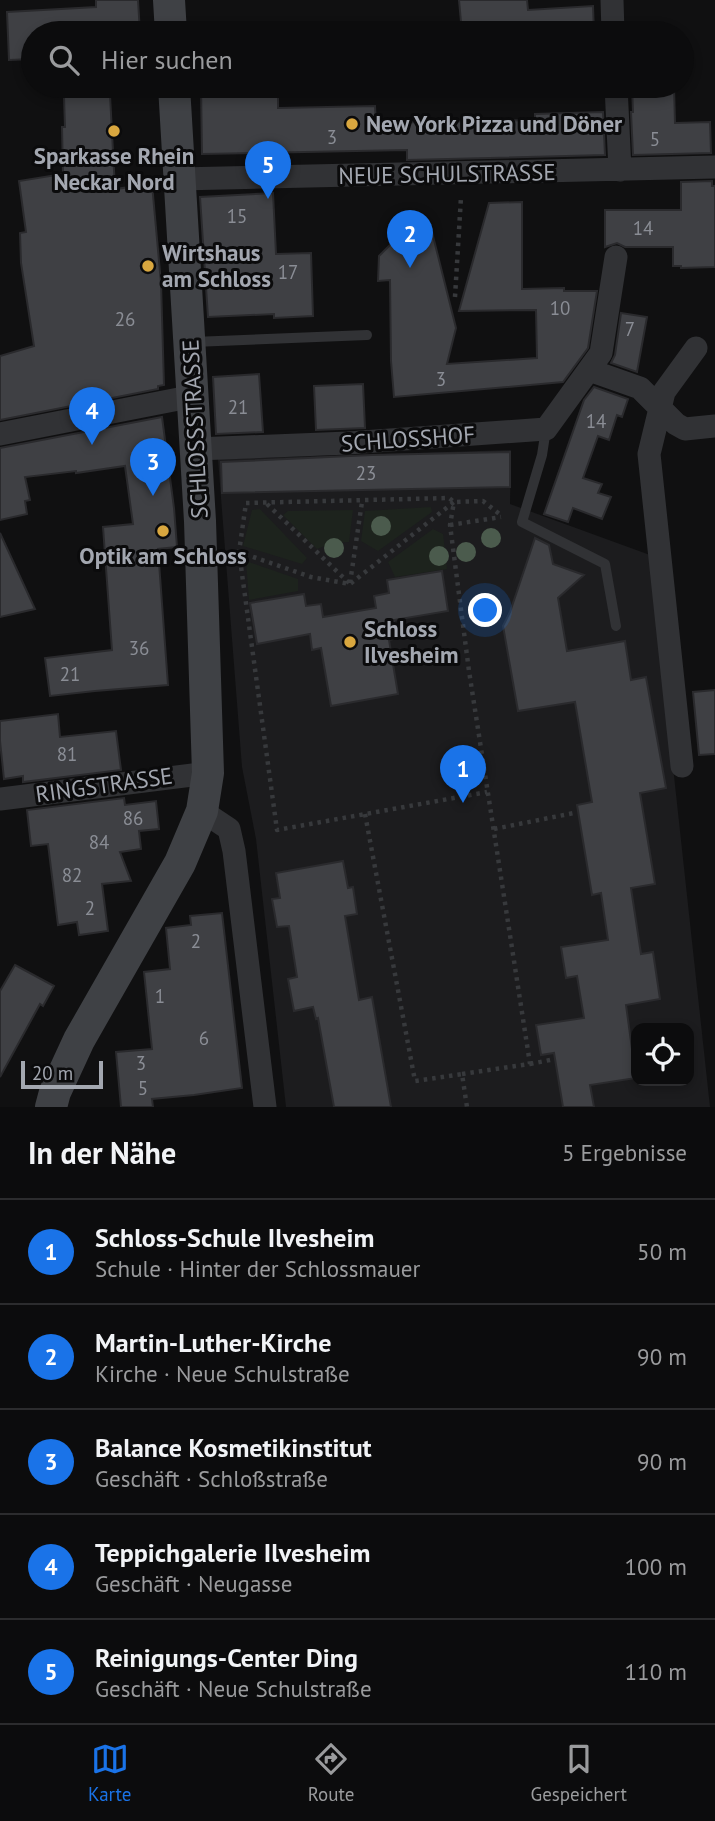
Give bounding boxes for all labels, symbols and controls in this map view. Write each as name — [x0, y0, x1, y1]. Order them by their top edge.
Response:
search box — [21, 21, 694, 98]
icon: search — [45, 41, 83, 79]
text: Hier suchen — [101, 43, 233, 76]
place label: New York Pizza und Döner — [366, 109, 623, 138]
marker: New York Pizza und Döner — [344, 116, 360, 132]
marker: Sparkasse Rhein Neckar Nord — [106, 123, 122, 139]
house number: 3 — [327, 125, 337, 149]
house number: 5 — [650, 127, 660, 151]
place label: Sparkasse Rhein Neckar Nord — [34, 141, 194, 196]
pin: 5 — [245, 141, 291, 199]
street label: NEUE SCHULSTRASSE — [338, 157, 556, 190]
house number: 15 — [227, 204, 247, 228]
pin: 2 — [387, 210, 433, 268]
house number: 14 — [633, 216, 653, 240]
place label: Wirtshaus am Schloss — [162, 238, 271, 293]
marker: Wirtshaus am Schloss — [140, 258, 156, 274]
house number: 17 — [278, 260, 298, 284]
house number: 10 — [550, 296, 570, 320]
house number: 26 — [115, 307, 135, 331]
house number: 7 — [625, 317, 635, 341]
street label: SCHLOSSSTRASSE — [175, 339, 214, 519]
house number: 3 — [436, 367, 446, 391]
pin: 4 — [69, 387, 115, 445]
house number: 21 — [228, 395, 248, 419]
house number: 14 — [586, 409, 606, 433]
street label: SCHLOSSHOF — [340, 419, 476, 458]
pin: 3 — [130, 438, 176, 496]
house number: 23 — [356, 461, 376, 485]
marker: Optik am Schloss — [155, 523, 171, 539]
place label: Optik am Schloss — [79, 541, 247, 570]
your location — [468, 593, 502, 627]
place label: Schloss Ilvesheim — [364, 614, 458, 669]
marker: Schloss Ilvesheim — [342, 634, 358, 650]
house number: 36 — [129, 636, 149, 660]
house number: 21 — [60, 662, 80, 686]
house number: 81 — [57, 742, 77, 766]
pin: 1 — [440, 745, 486, 803]
street label: RINGSTRASSE — [33, 761, 174, 808]
house number: 86 — [123, 806, 143, 830]
house number: 84 — [89, 830, 109, 854]
house number: 82 — [62, 863, 82, 887]
house number: 2 — [85, 896, 95, 920]
house number: 2 — [191, 929, 201, 953]
house number: 1 — [155, 984, 165, 1008]
map controls — [631, 1023, 694, 1086]
button: locate — [631, 1023, 694, 1086]
house number: 6 — [199, 1026, 209, 1050]
house number: 3 — [136, 1051, 146, 1075]
scale bar — [21, 1058, 103, 1090]
text: 20 m — [32, 1061, 73, 1085]
house number: 5 — [138, 1076, 148, 1100]
text: In der Nähe — [28, 1133, 176, 1172]
text: 5 Ergebnisse — [562, 1138, 687, 1167]
text: Schloss-Schule Ilvesheim — [95, 1221, 375, 1254]
text: 1 — [44, 1237, 58, 1266]
text: 50 m — [637, 1237, 687, 1266]
text: Schule · Hinter der Schlossmauer — [95, 1254, 420, 1283]
text: Martin-Luther-Kirche — [95, 1326, 331, 1359]
text: 2 — [44, 1342, 58, 1371]
text: 90 m — [637, 1342, 687, 1371]
text: Kirche · Neue Schulstraße — [95, 1359, 350, 1388]
text: Balance Kosmetikinstitut — [95, 1431, 372, 1464]
text: 3 — [44, 1447, 58, 1476]
text: 90 m — [637, 1447, 687, 1476]
text: Geschäft · Schloßstraße — [95, 1464, 328, 1493]
text: Teppichgalerie Ilvesheim — [95, 1536, 371, 1569]
text: 4 — [44, 1552, 58, 1581]
text: 100 m — [625, 1552, 687, 1581]
text: Geschäft · Neugasse — [95, 1569, 292, 1598]
text: Reinigungs-Center Ding — [95, 1641, 358, 1674]
text: 5 — [44, 1657, 58, 1686]
text: 110 m — [625, 1657, 687, 1686]
text: Geschäft · Neue Schulstraße — [95, 1674, 372, 1703]
tab: Karte — [88, 1740, 131, 1806]
tab: Route — [308, 1740, 354, 1806]
tab: Gespeichert — [531, 1740, 627, 1806]

